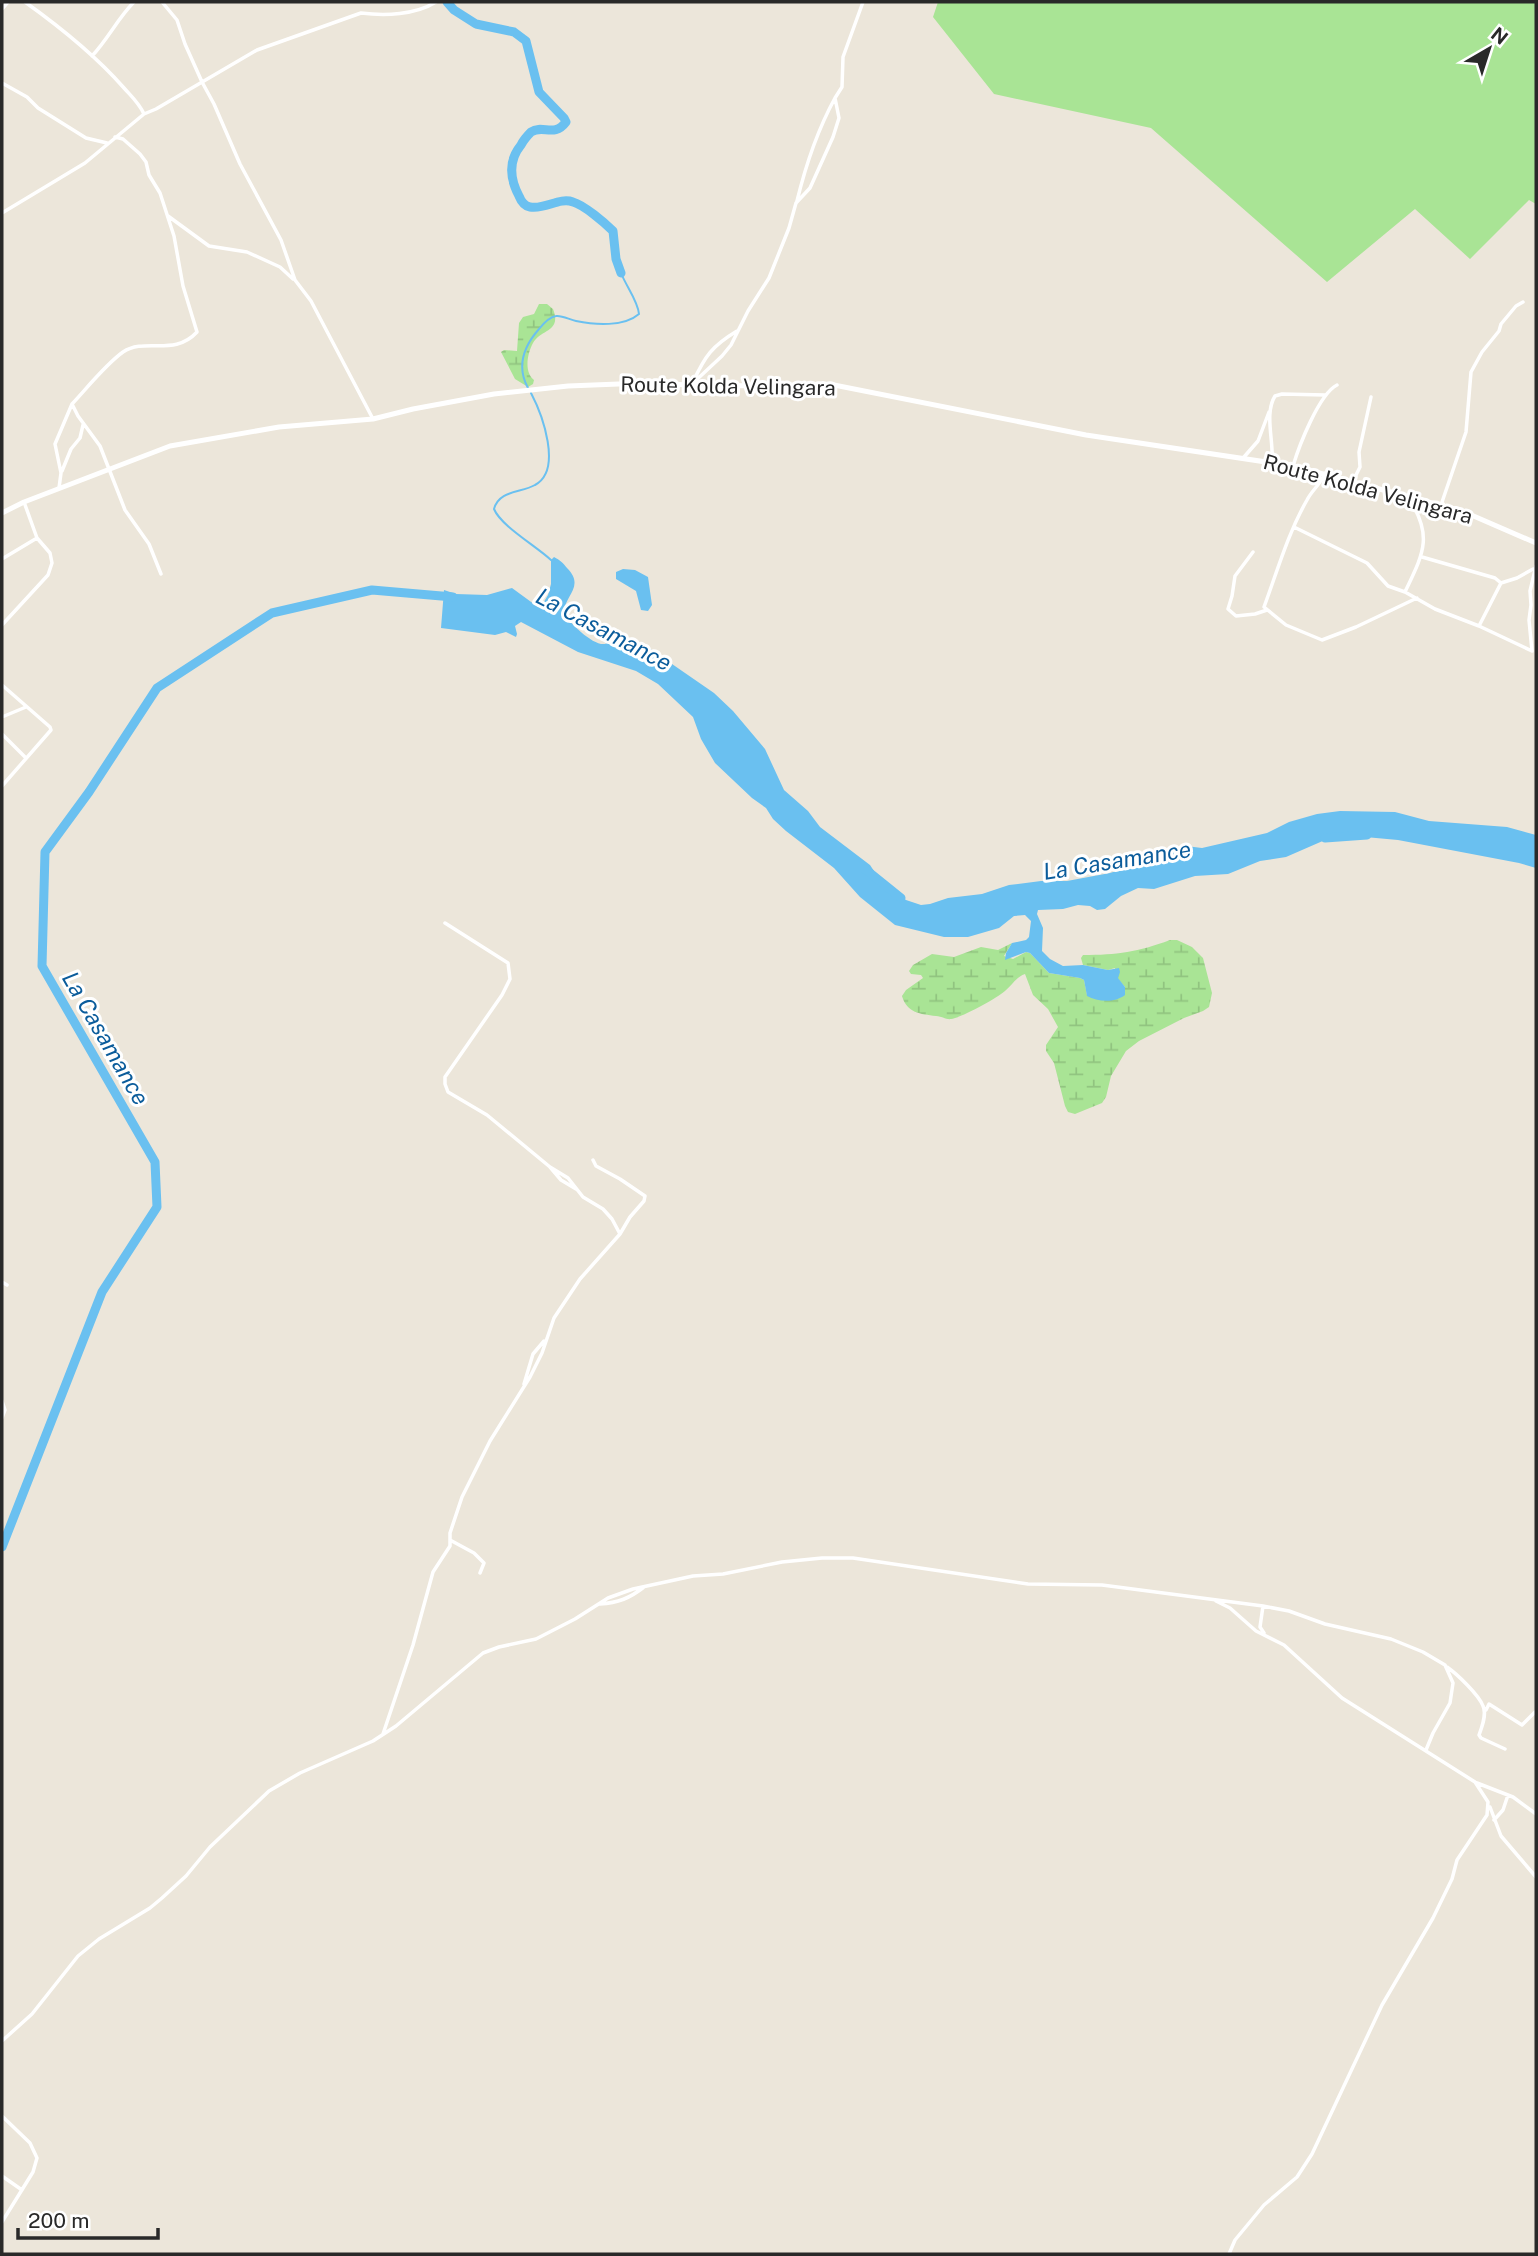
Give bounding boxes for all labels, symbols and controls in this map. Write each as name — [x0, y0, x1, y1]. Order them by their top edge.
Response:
north arrow — [1454, 14, 1524, 84]
text: N — [1487, 23, 1512, 49]
street label: Route Kolda Velingara — [620, 372, 836, 400]
street label: Route Kolda Velingara — [1261, 449, 1475, 529]
water label: La Casamance — [532, 582, 676, 676]
water label: La Casamance — [1041, 835, 1193, 885]
water label: La Casamance — [57, 966, 155, 1110]
scale bar — [18, 2196, 158, 2240]
text: 200 m — [28, 2208, 89, 2233]

